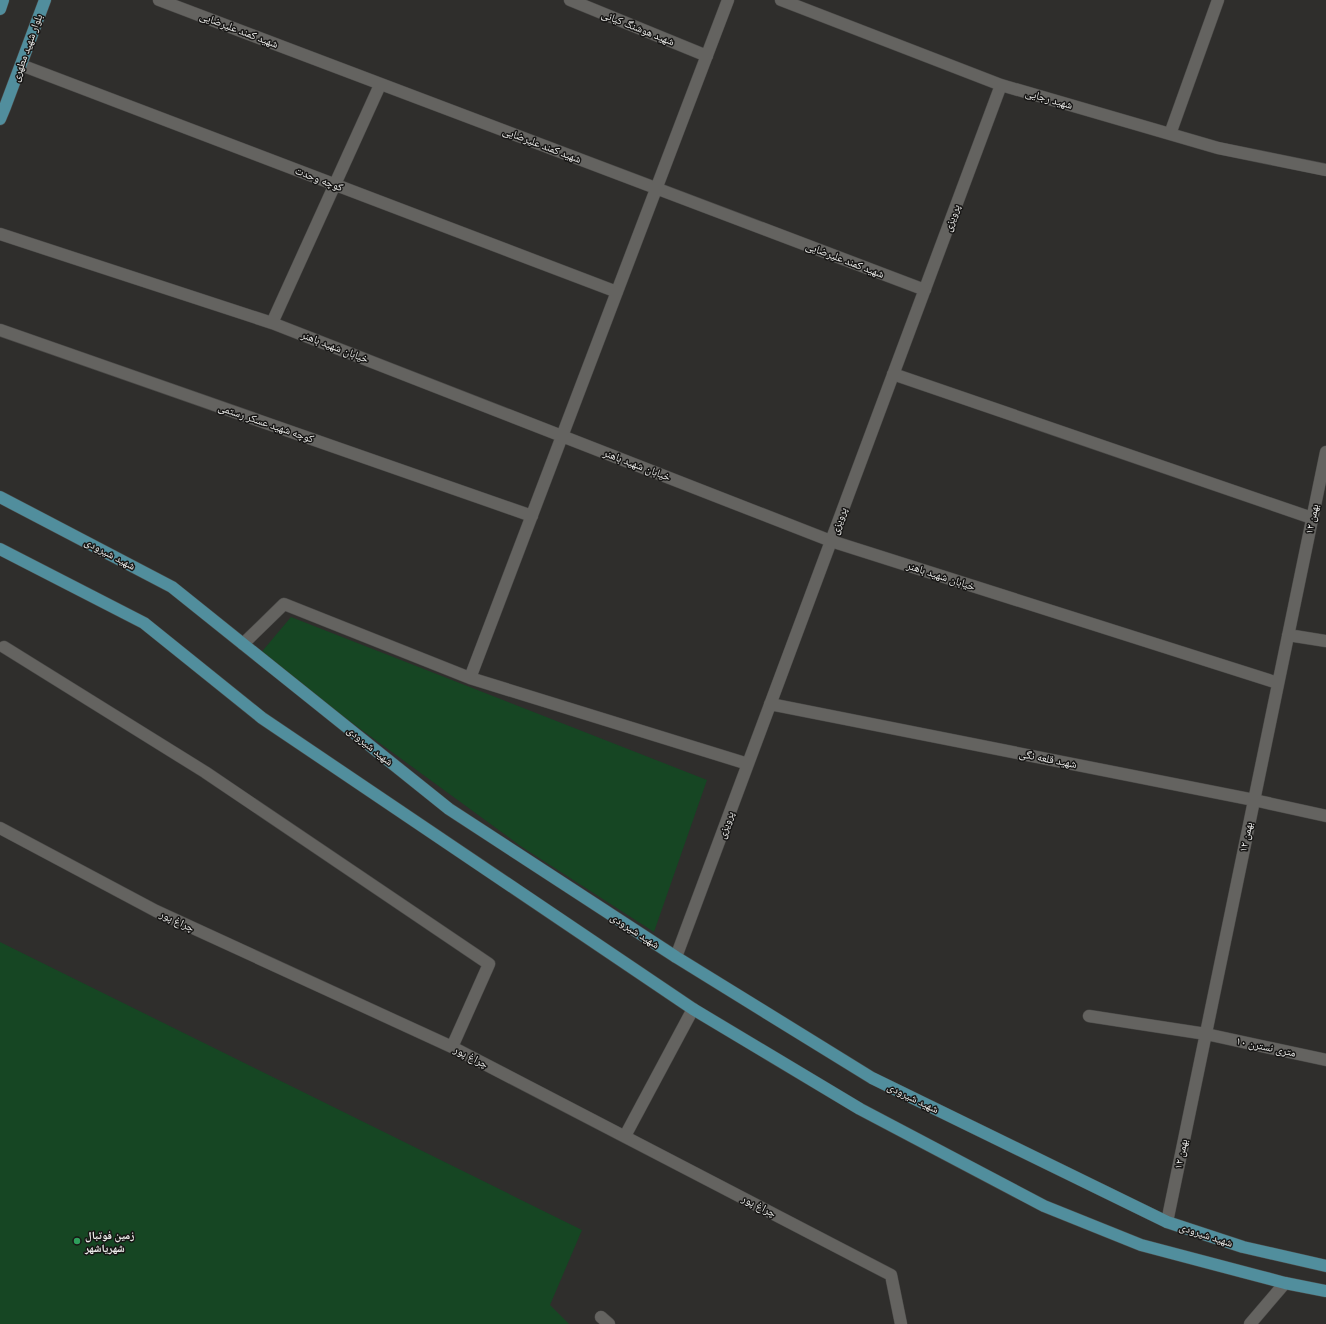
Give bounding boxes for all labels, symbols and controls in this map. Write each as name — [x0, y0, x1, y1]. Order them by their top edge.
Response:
street label: شهید هوشنگ کیانی — [600, 7, 676, 49]
street label: شهید کمند علیرضایی — [198, 9, 280, 51]
street label: بلوار شهید مطهری — [9, 12, 45, 84]
street label: شهید رجایی — [1024, 86, 1074, 112]
street label: شهید کمند علیرضایی — [501, 124, 583, 166]
street label: کوچه وحدت — [293, 164, 345, 194]
street label: پرویزی — [941, 202, 963, 234]
street label: شهید کمند علیرضایی — [804, 239, 886, 281]
street label: خیابان شهید باهنر — [299, 328, 371, 366]
street label: کوچه شهید عسکر رستمی — [216, 401, 316, 446]
street label: خیابان شهید باهنر — [601, 446, 673, 484]
street label: ۱۲ بهمن — [1302, 503, 1322, 535]
street label: پرویزی — [828, 505, 850, 537]
street label: شهید شیرودی — [82, 535, 138, 573]
street label: خیابان شهید باهنر — [904, 559, 977, 593]
street label: شهید شیرودی — [344, 723, 396, 769]
street label: شهید قلعه نگی — [1018, 747, 1078, 771]
street label: پرویزی — [715, 809, 737, 841]
street label: ۱۲ بهمن — [1236, 821, 1256, 853]
street label: چراغ پور — [157, 907, 196, 935]
street label: شهید شیرودی — [608, 910, 662, 952]
street label: ۱۰ متری نسترن — [1235, 1034, 1297, 1060]
street label: چراغ پور — [451, 1042, 490, 1071]
street label: شهید شیرودی — [885, 1080, 941, 1116]
street label: ۱۲ بهمن — [1171, 1138, 1191, 1170]
street label: چراغ پور — [739, 1191, 778, 1220]
street label: شهید شیرودی — [1178, 1220, 1234, 1250]
place label: زمین فوتبال شهریاشهر — [84, 1229, 134, 1255]
marker: زمین فوتبال شهریاشهر — [72, 1236, 82, 1246]

